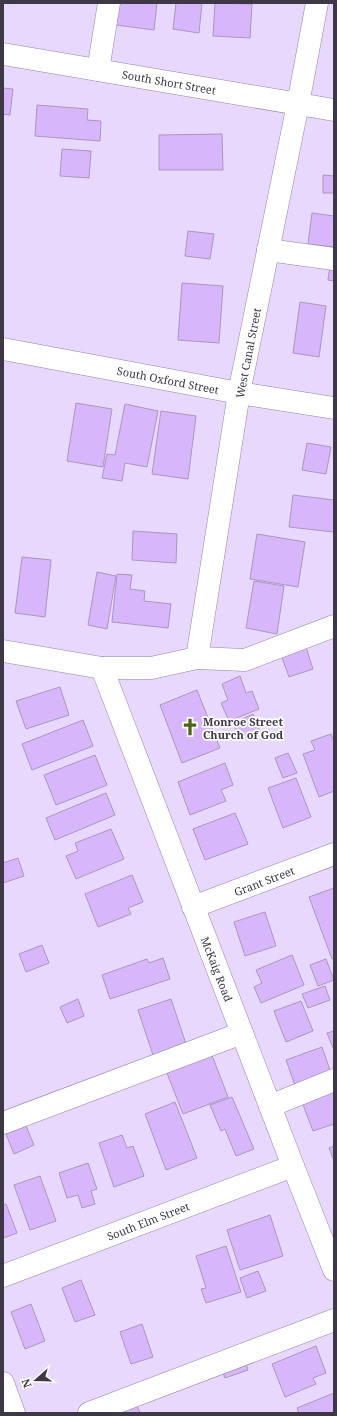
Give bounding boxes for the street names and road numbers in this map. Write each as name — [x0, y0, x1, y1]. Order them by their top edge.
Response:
street label: South Short Street — [121, 66, 217, 98]
street label: West Canal Street — [232, 306, 264, 399]
street label: South Oxford Street — [116, 363, 220, 397]
street label: Grant Street — [232, 863, 296, 899]
street label: McKaig Road — [198, 934, 236, 1004]
street label: South Elm Street — [105, 1198, 192, 1244]

